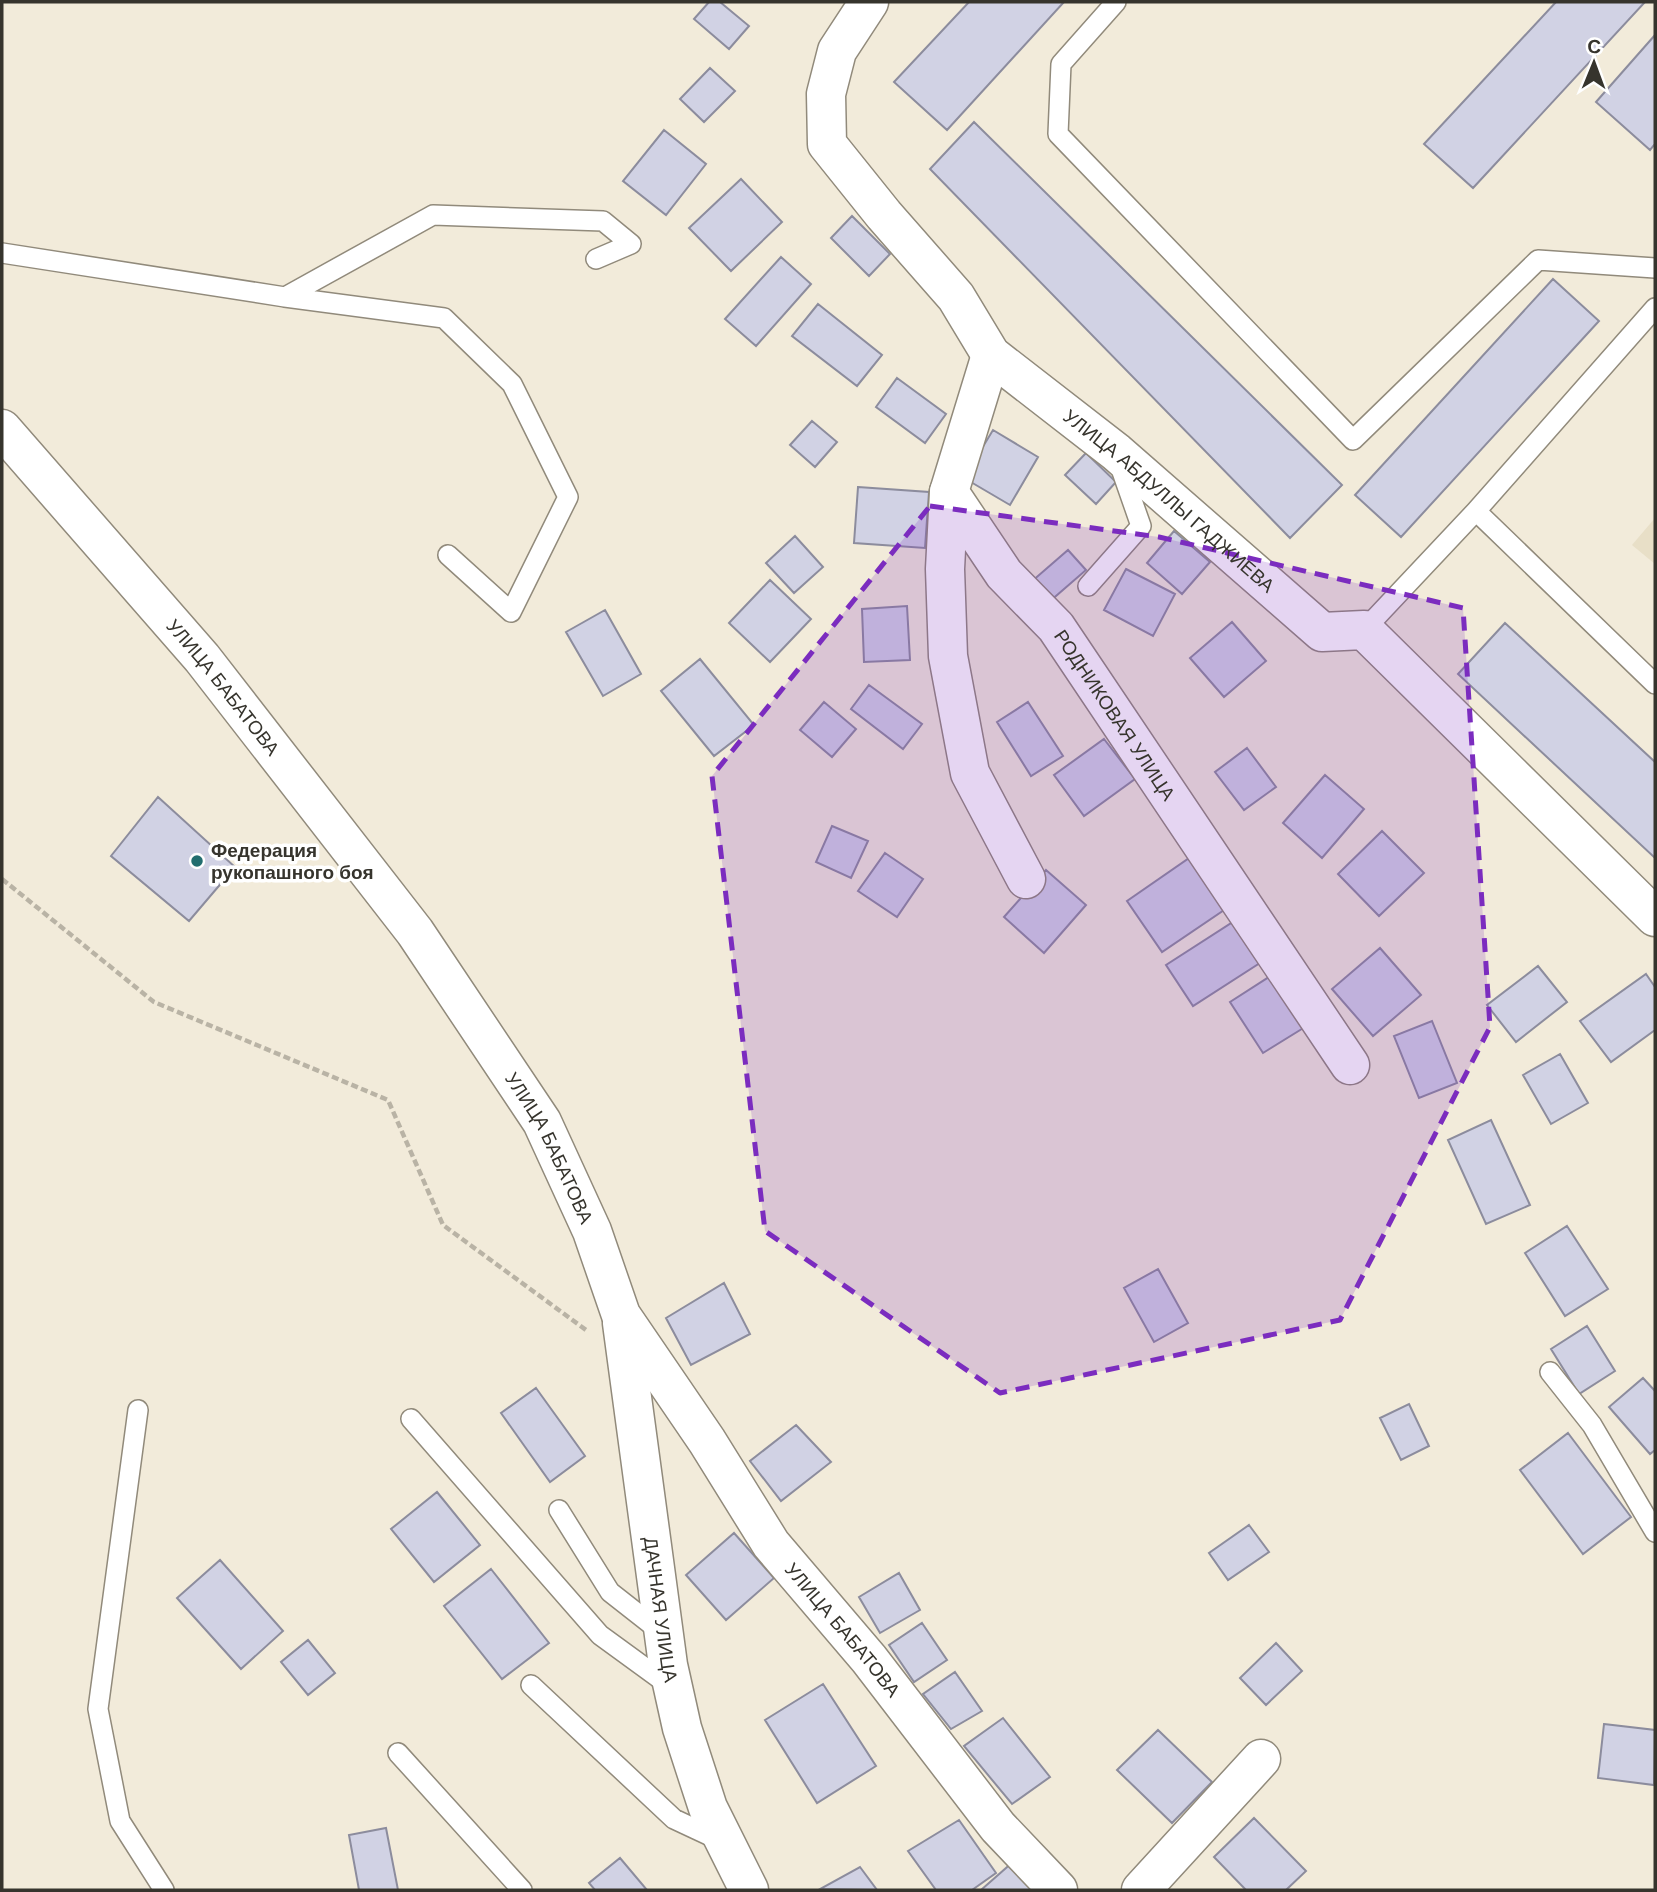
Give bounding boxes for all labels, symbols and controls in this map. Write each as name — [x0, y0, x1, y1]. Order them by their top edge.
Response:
north arrow — [1559, 28, 1629, 98]
text: С — [1587, 36, 1602, 57]
street label: УЛИЦА АБДУЛЛЫ ГАДЖИЕВА — [1060, 405, 1279, 596]
street label: УЛИЦА БАБАТОВА — [163, 615, 284, 759]
street label: РОДНИКОВАЯ УЛИЦА — [1050, 626, 1180, 804]
place label: Федерация рукопашного боя — [211, 840, 373, 883]
marker: Федерация рукопашного боя — [189, 853, 205, 869]
street label: УЛИЦА БАБАТОВА — [501, 1068, 598, 1227]
street label: ДАЧНАЯ УЛИЦА — [640, 1535, 682, 1684]
street label: УЛИЦА БАБАТОВА — [781, 1558, 905, 1701]

